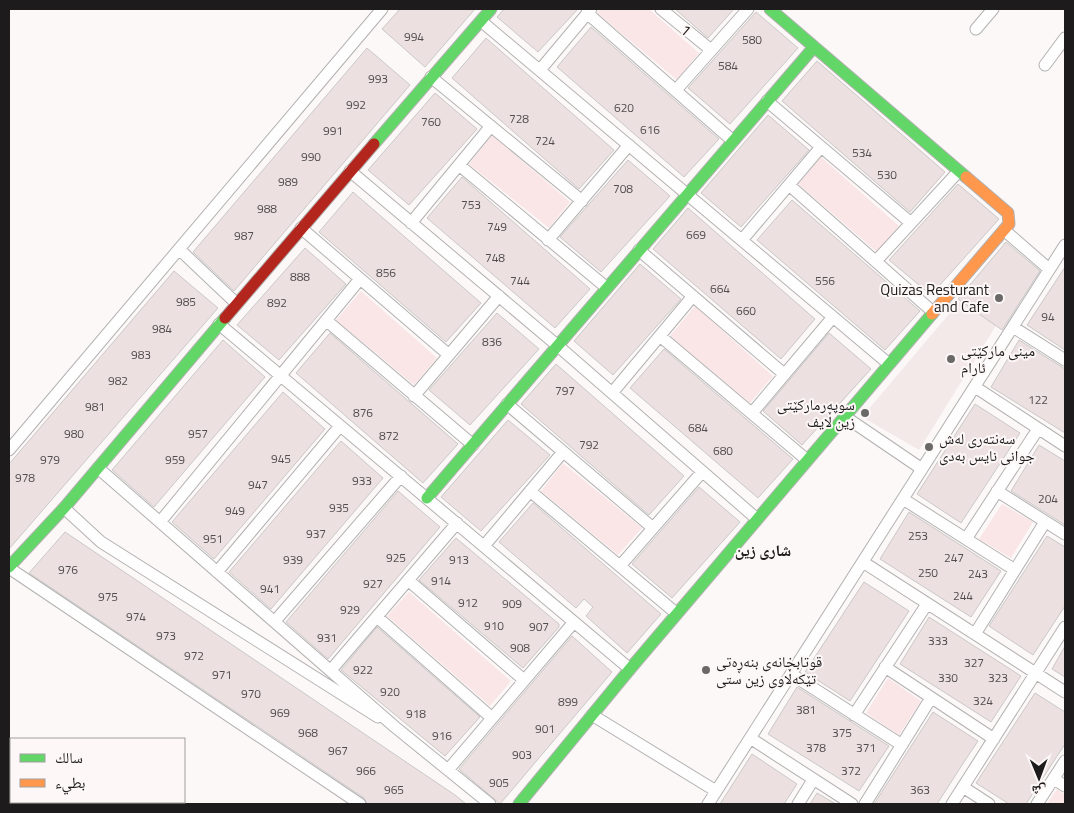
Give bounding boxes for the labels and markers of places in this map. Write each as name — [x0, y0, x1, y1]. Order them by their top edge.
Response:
place label: Quizas Resturant and Cafe — [880, 278, 990, 318]
marker: Quizas Resturant and Cafe — [993, 292, 1005, 304]
place label: مينی ماركێتی ئارام — [961, 339, 1035, 379]
marker: مينی ماركێتی ئارام — [945, 353, 957, 365]
place label: سوپەرماركێتی زین ڵایف — [777, 393, 855, 433]
marker: سوپەرماركێتی زین ڵایف — [859, 407, 871, 419]
place label: سەنتەری لەش جوانی نایس بەدی — [939, 427, 1035, 467]
marker: سەنتەری لەش جوانی نایس بەدی — [923, 441, 935, 453]
place label: قوتابخانەی بنەڕەتی تێکەڵاوی زین ستی — [716, 650, 822, 690]
marker: قوتابخانەی بنەڕەتی تێکەڵاوی زین ستی — [700, 664, 712, 676]

